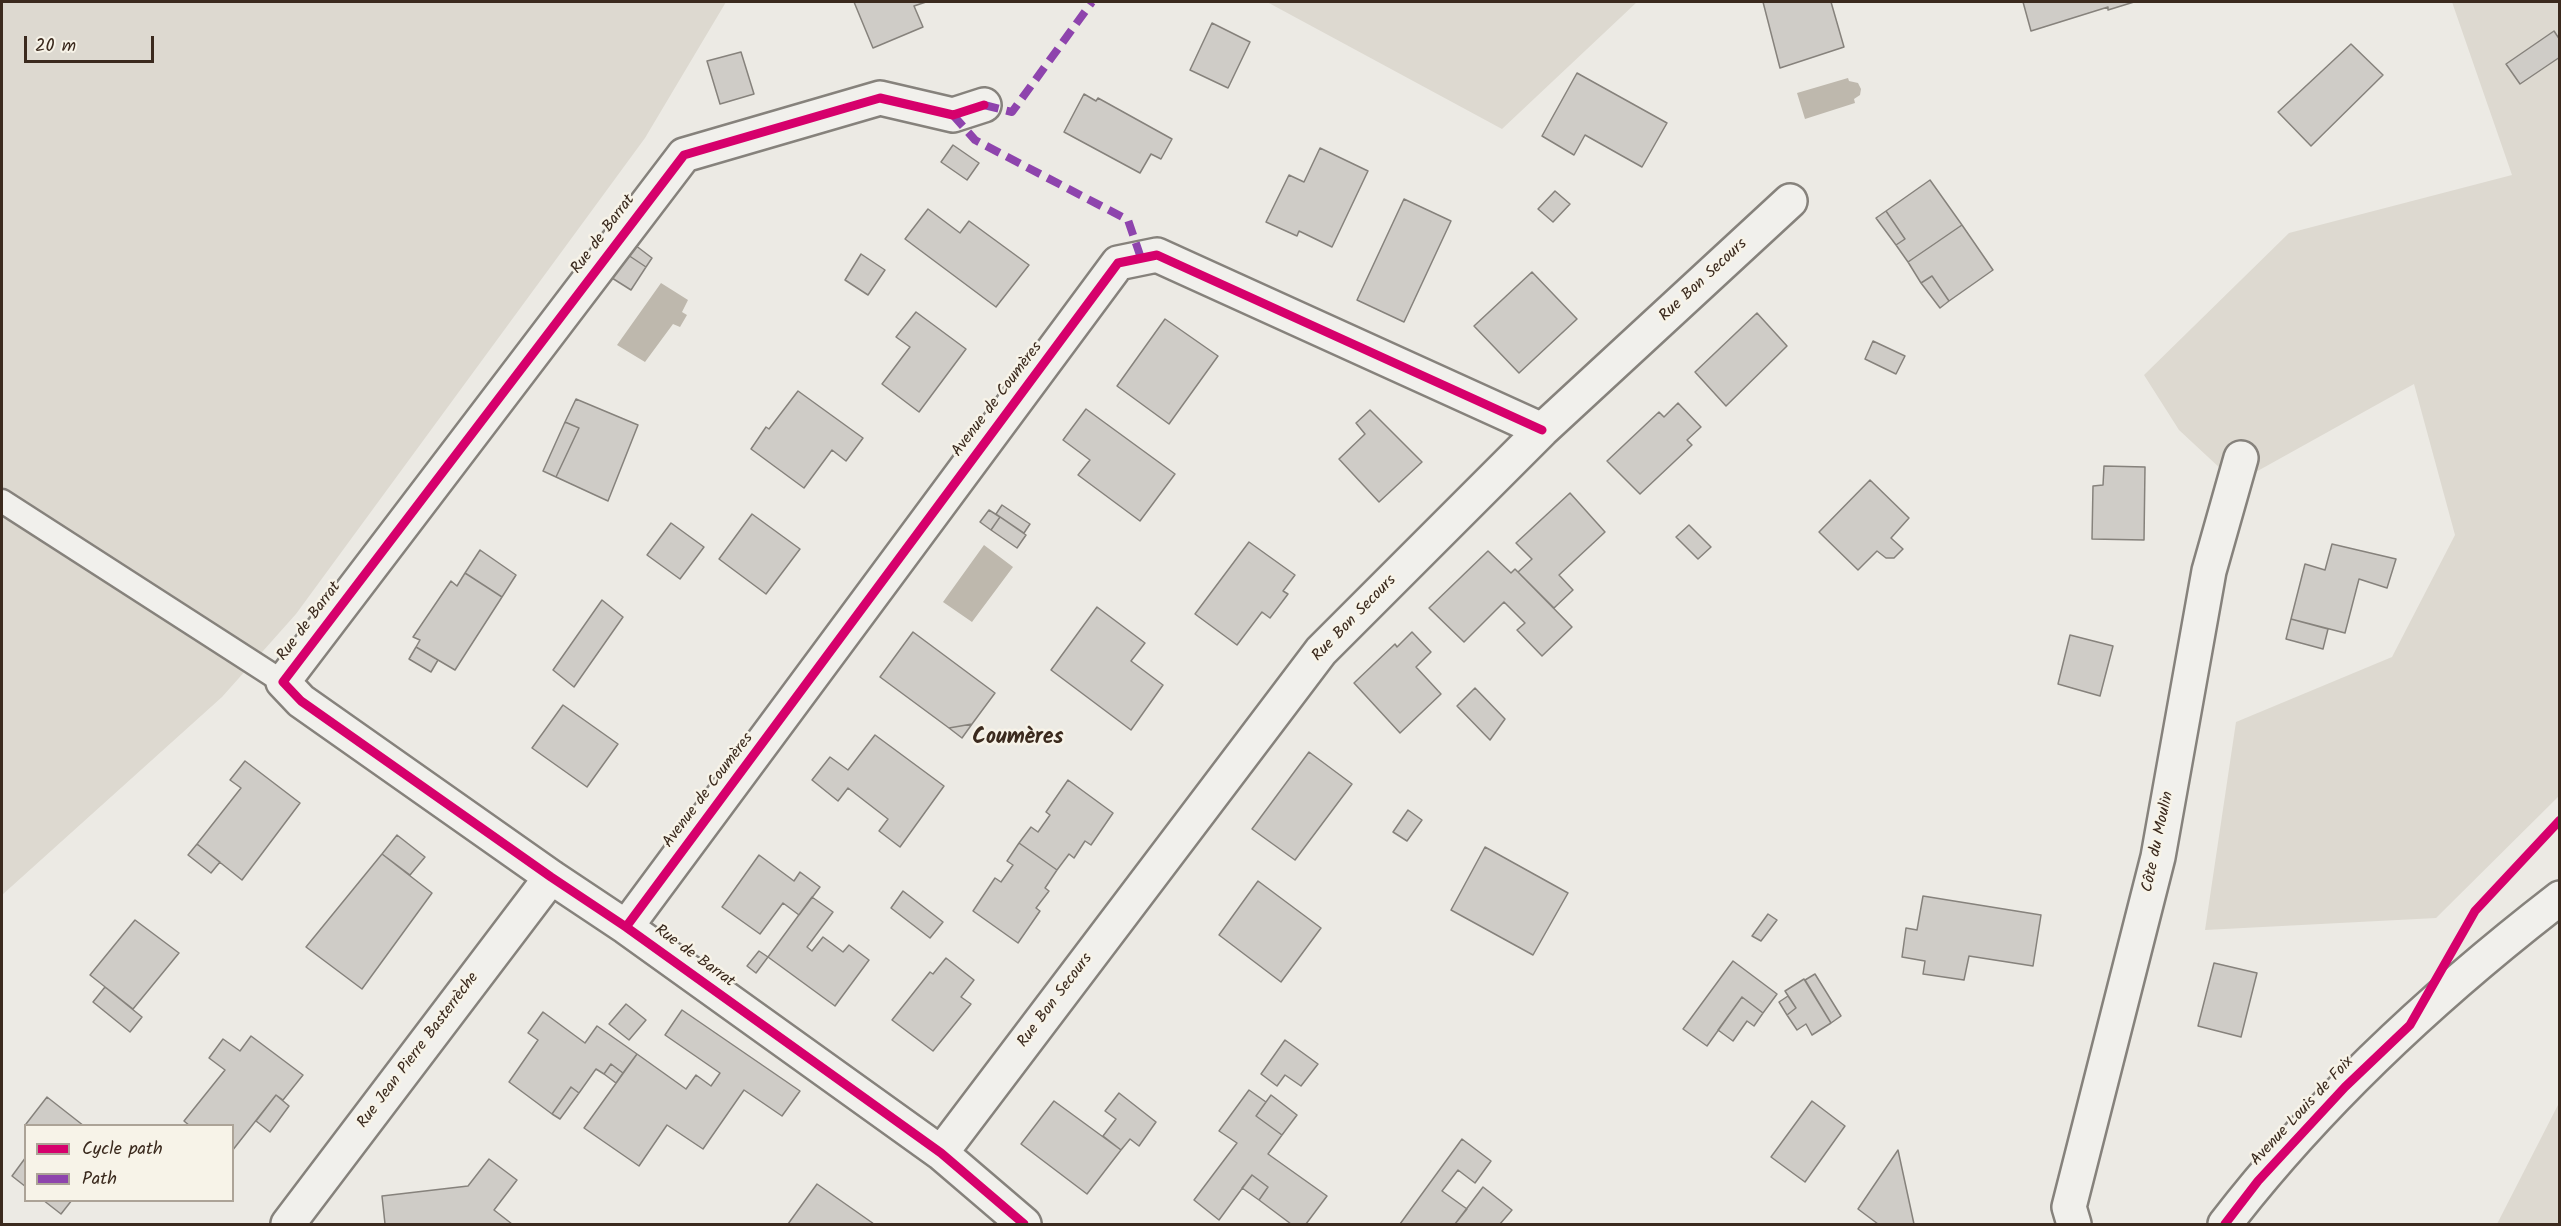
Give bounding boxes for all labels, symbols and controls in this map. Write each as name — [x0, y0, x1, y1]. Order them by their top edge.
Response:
scale bar — [27, 24, 158, 62]
text: 20 m — [35, 32, 76, 61]
street label: Rue de Barrat — [568, 192, 640, 278]
street label: Rue Bon Secours — [1656, 235, 1752, 327]
street label: Avenue de Coumères — [949, 339, 1047, 461]
street label: Rue Bon Secours — [1309, 572, 1401, 666]
street label: Rue de Barrat — [274, 579, 346, 665]
district label: Coumères — [972, 726, 1064, 752]
street label: Avenue de Coumères — [660, 730, 758, 852]
street label: Côte du Moulin — [2139, 790, 2179, 894]
street label: Rue de Barrat — [650, 922, 738, 992]
street label: Rue Bon Secours — [1014, 950, 1098, 1052]
street label: Rue Jean Pierre Basterrèche — [354, 969, 484, 1133]
street label: Avenue Louis de Foix — [2248, 1053, 2358, 1171]
legend — [24, 1124, 234, 1202]
text: Cycle path — [82, 1135, 163, 1164]
text: Path — [82, 1165, 117, 1194]

